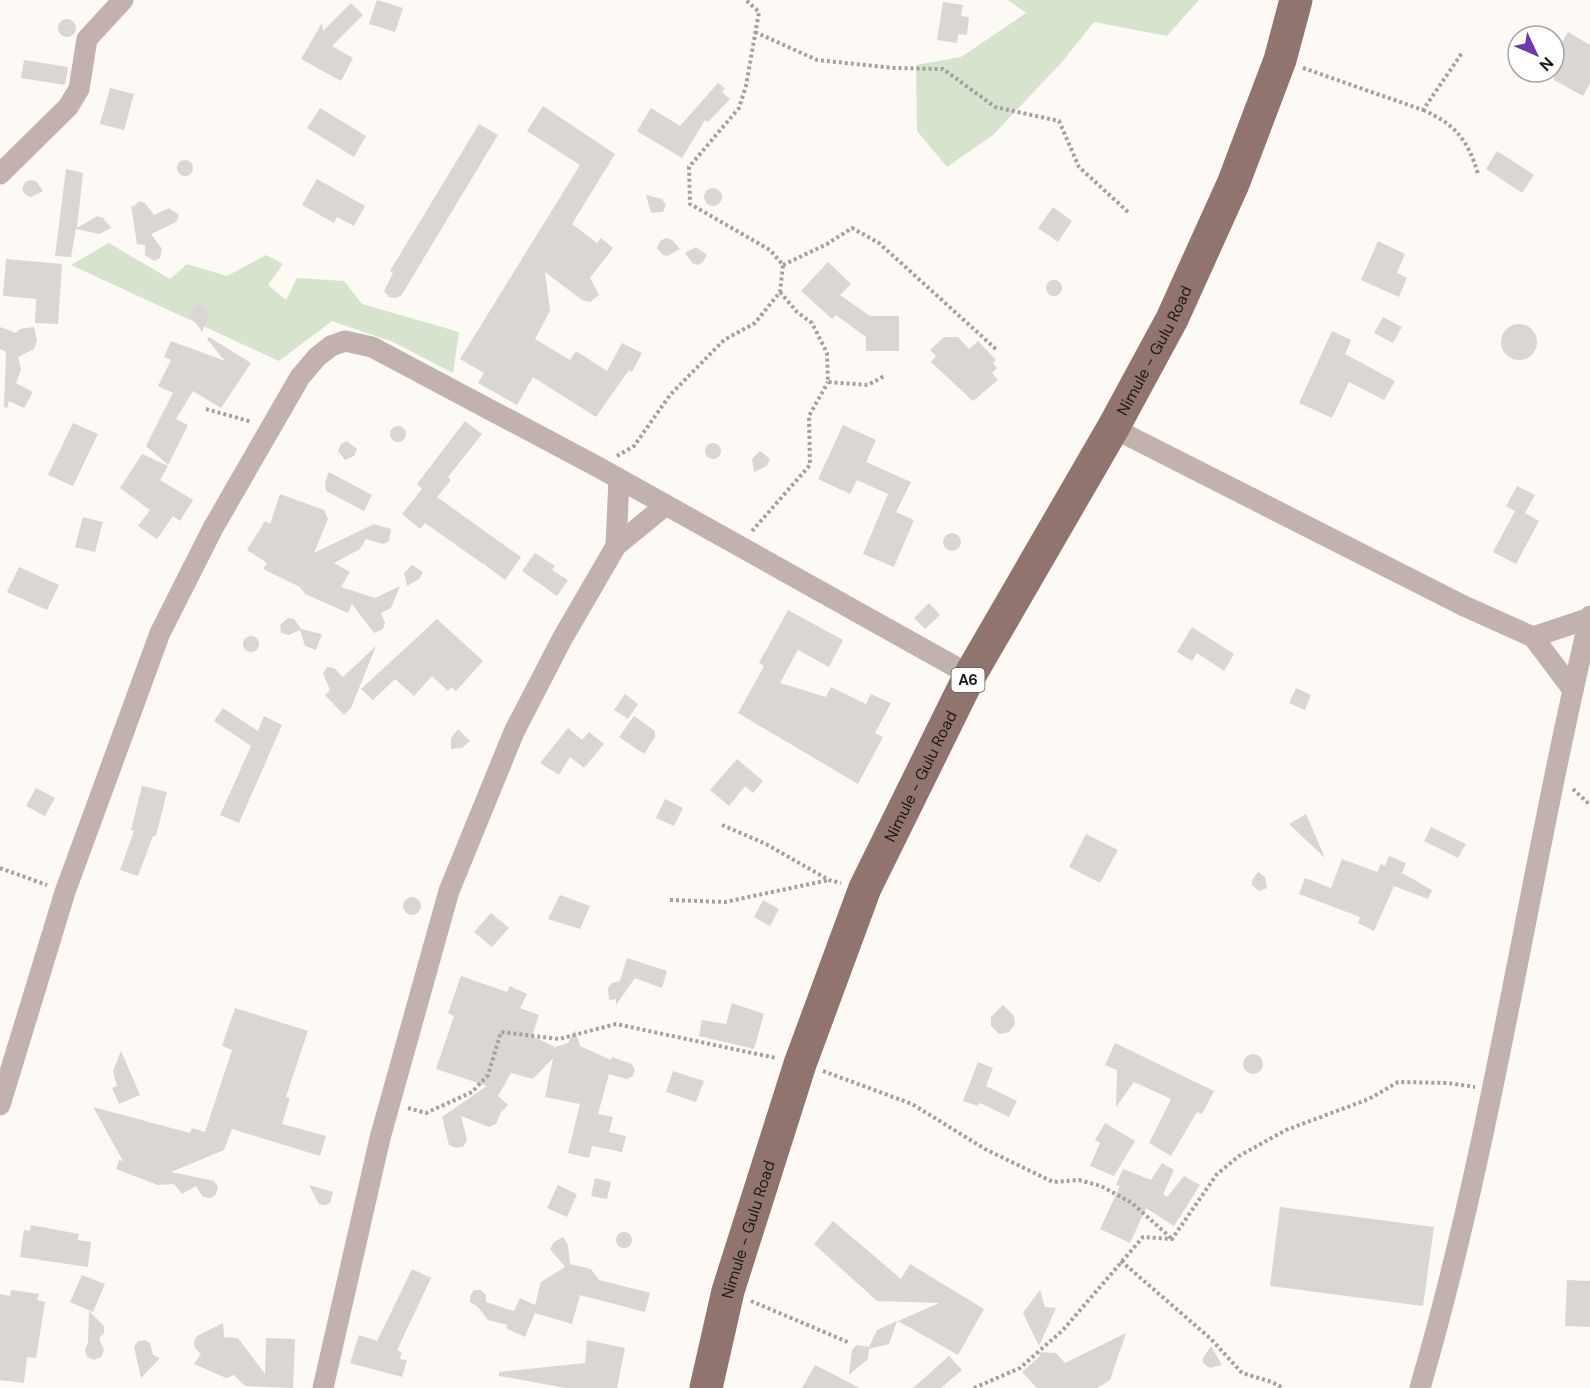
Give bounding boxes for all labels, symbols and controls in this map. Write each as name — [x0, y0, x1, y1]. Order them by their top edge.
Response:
north arrow — [1506, 24, 1566, 84]
text: N — [1535, 53, 1558, 76]
street label: Nimule - Gulu Road — [1111, 282, 1196, 419]
road number: A6 — [952, 668, 984, 692]
street label: Nimule - Gulu Road — [879, 707, 961, 845]
street label: Nimule - Gulu Road — [716, 1158, 779, 1301]

